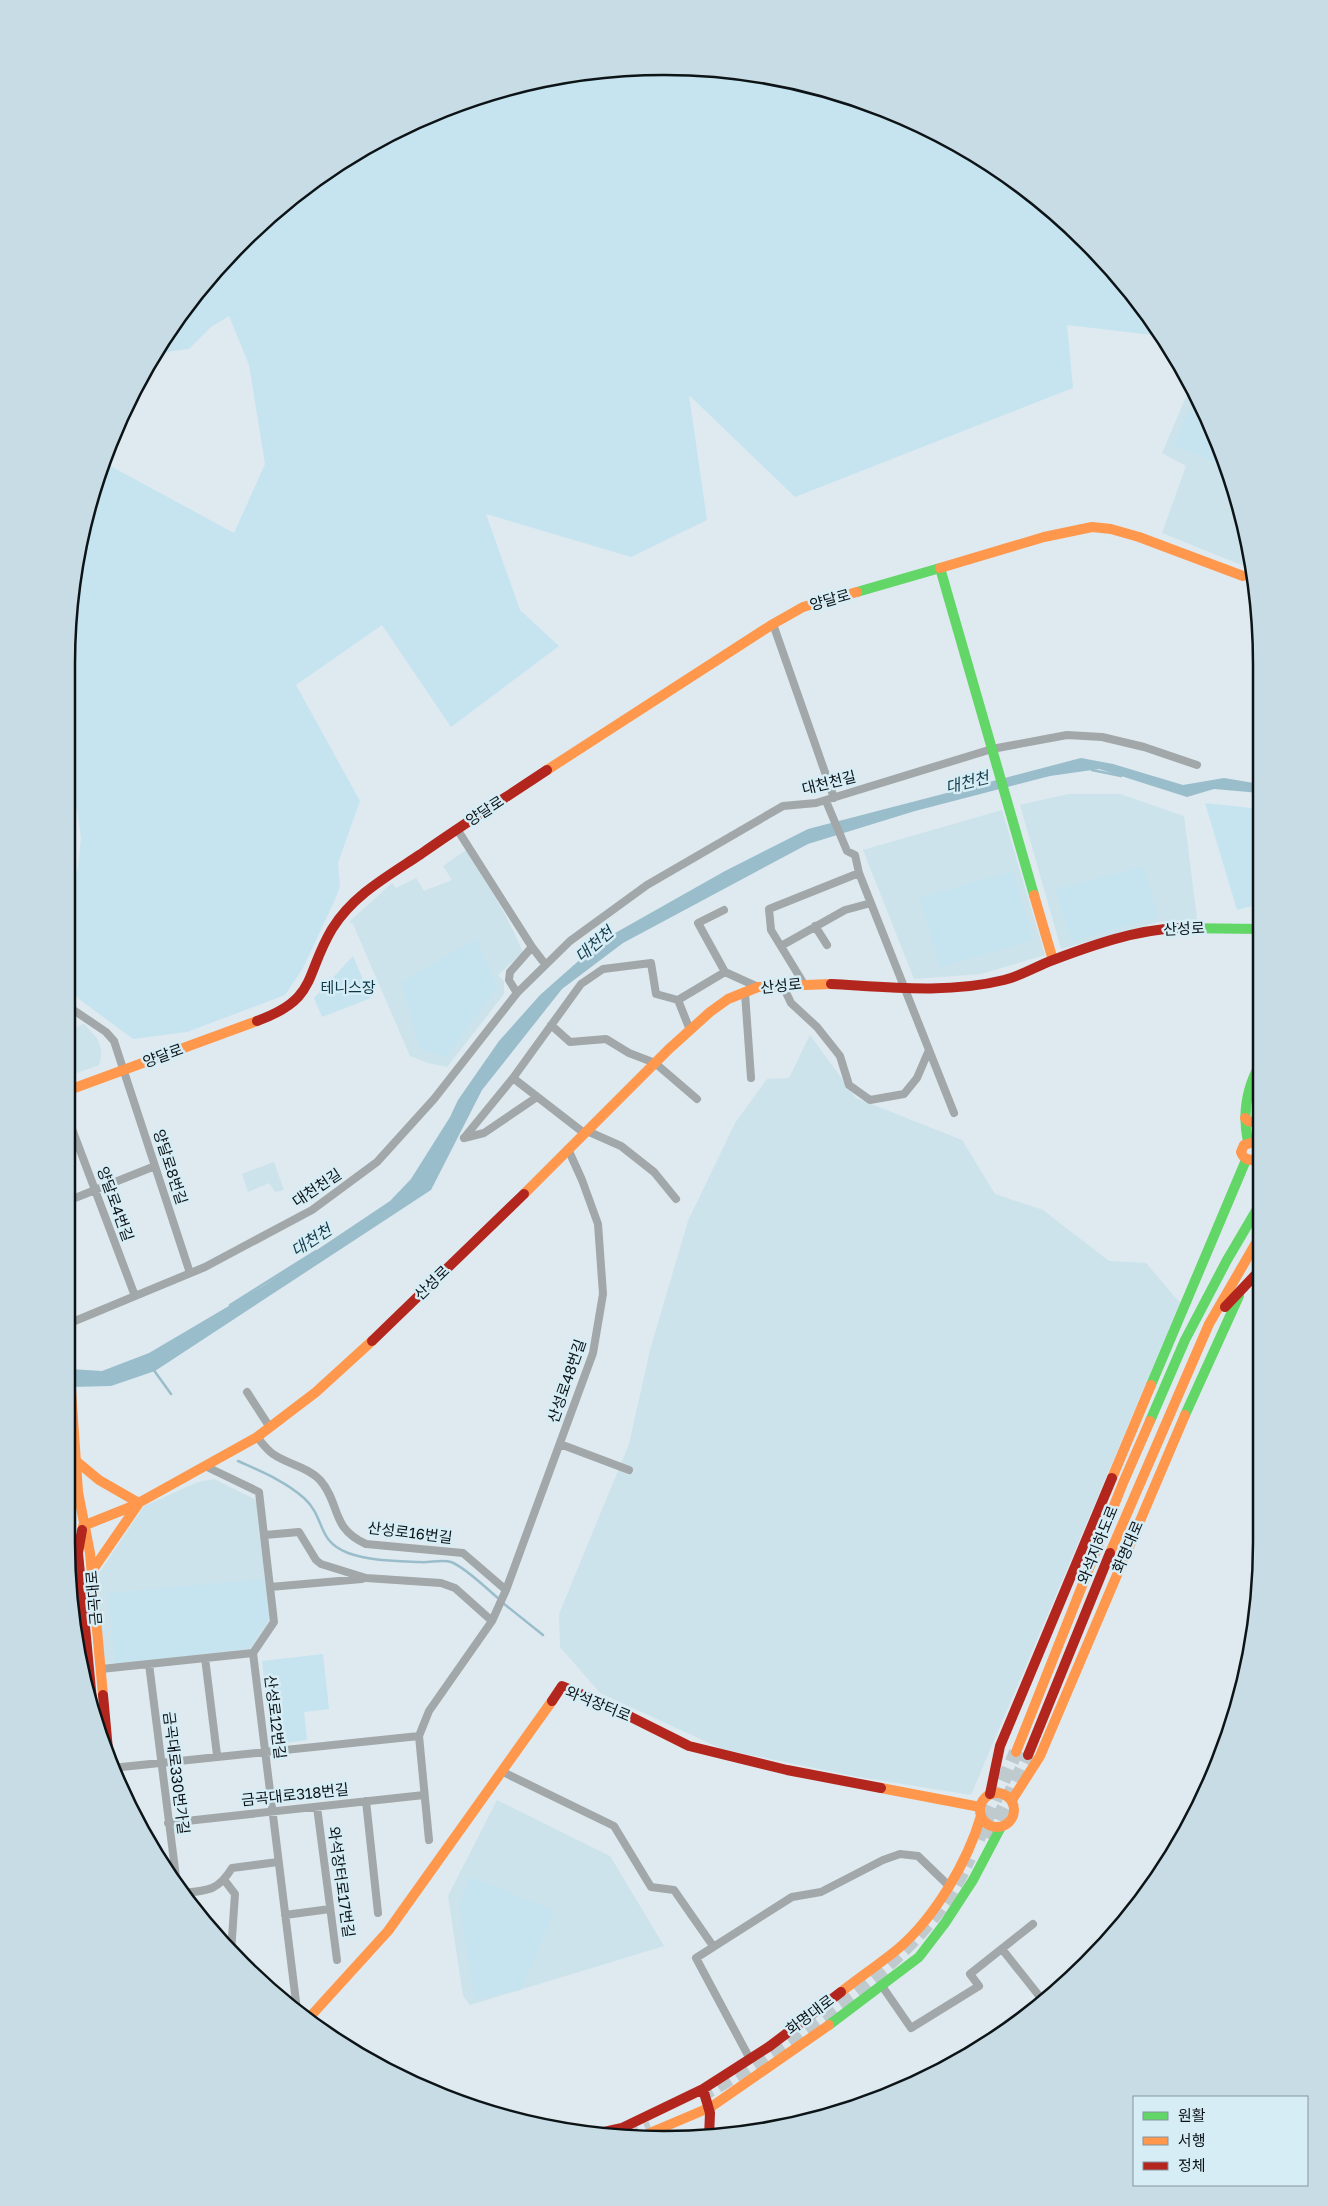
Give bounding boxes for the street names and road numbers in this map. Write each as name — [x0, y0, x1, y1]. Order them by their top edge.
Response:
street label: 양달로 — [807, 585, 852, 613]
street label: 대천천길 — [800, 767, 858, 797]
street label: 양달로 — [462, 791, 507, 829]
street label: 산성로 — [1163, 918, 1205, 938]
street label: 산성로 — [759, 974, 802, 996]
street label: 양달로 — [140, 1040, 185, 1071]
street label: 양달로8번길 — [150, 1127, 192, 1207]
street label: 양달로4번길 — [94, 1164, 138, 1243]
street label: 대천천길 — [289, 1164, 344, 1210]
street label: 산성로 — [410, 1261, 452, 1303]
street label: 산성로48번길 — [543, 1336, 589, 1425]
street label: 와석지하도로 — [1073, 1503, 1121, 1586]
street label: 산성로16번길 — [367, 1518, 454, 1546]
street label: 화명대로 — [1108, 1518, 1146, 1576]
street label: 금곡대로 — [82, 1570, 104, 1626]
street label: 산성로12번길 — [262, 1674, 290, 1760]
street label: 와석장터로 — [563, 1682, 634, 1724]
street label: 금곡대로330번가길 — [161, 1711, 193, 1835]
street label: 금곡대로318번길 — [240, 1779, 350, 1809]
street label: 와석장터로17번길 — [325, 1825, 359, 1938]
street label: 화명대로 — [782, 1990, 837, 2038]

